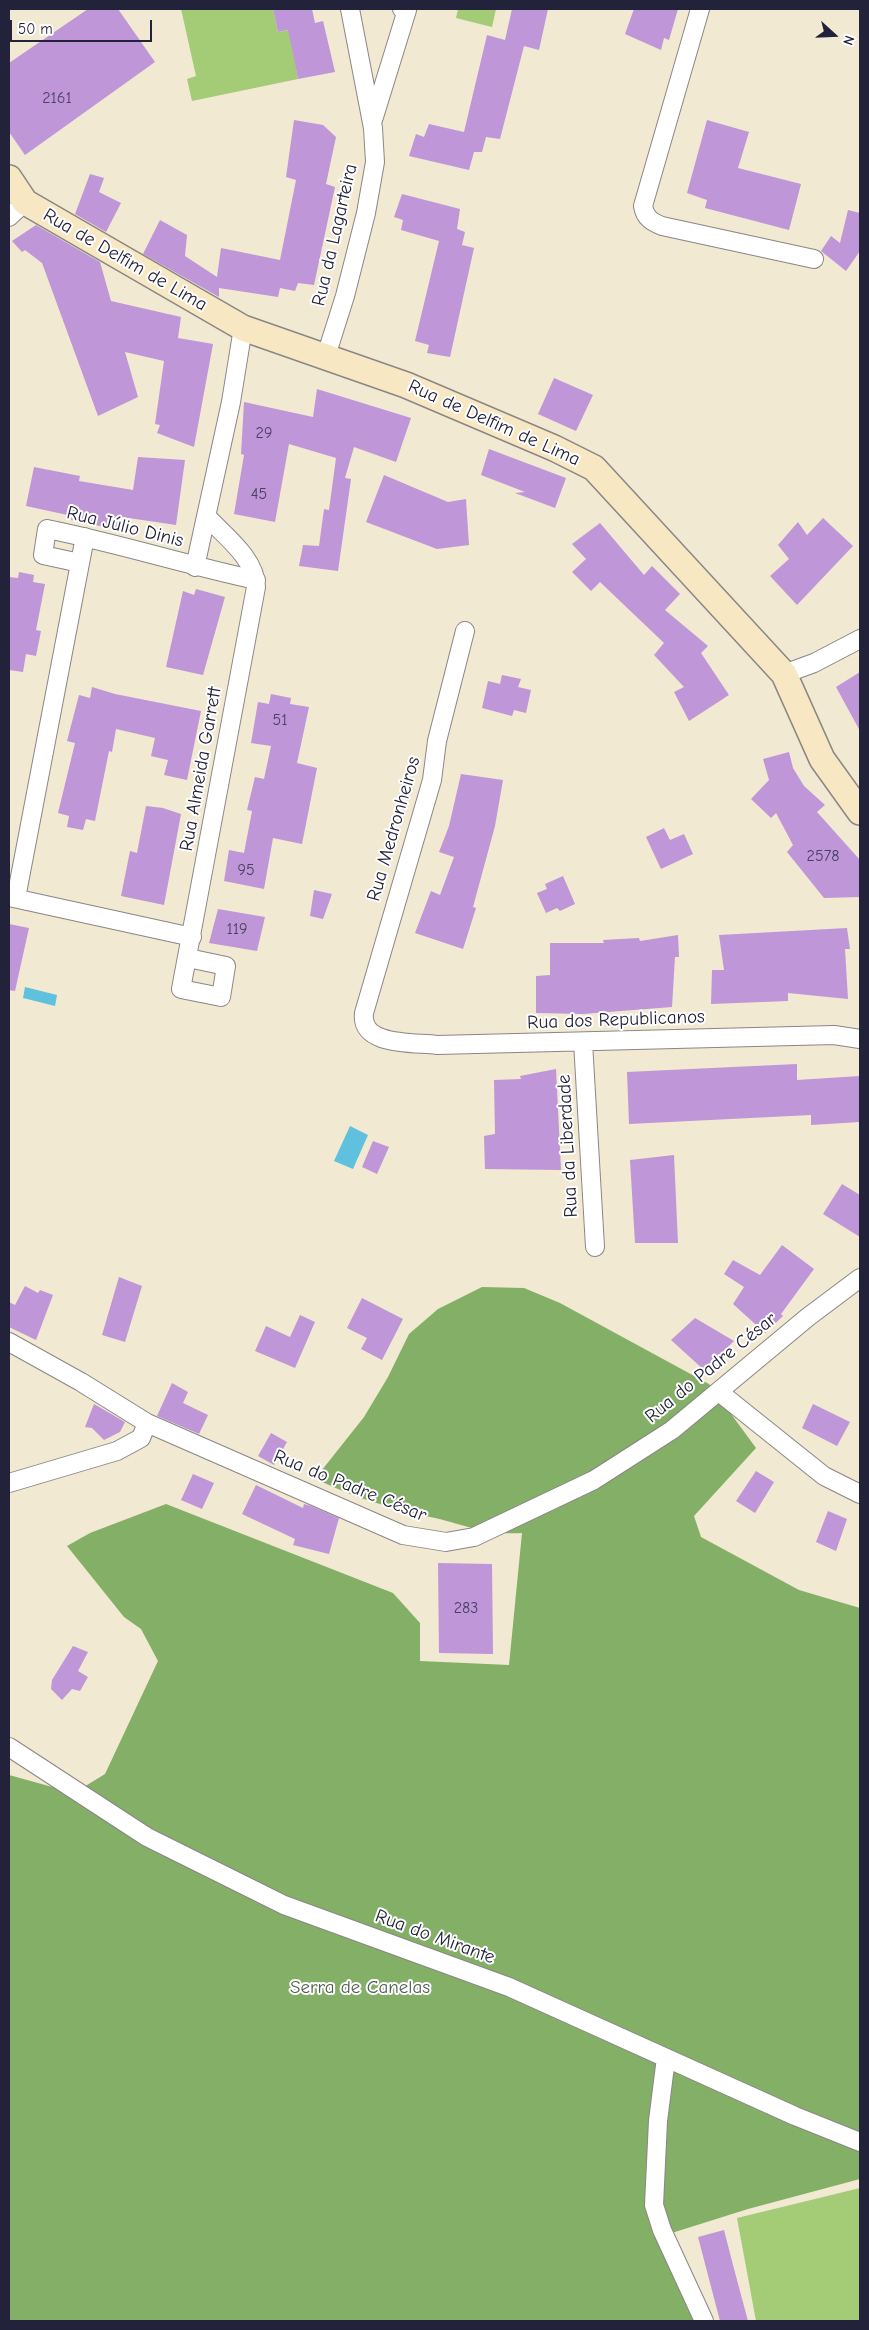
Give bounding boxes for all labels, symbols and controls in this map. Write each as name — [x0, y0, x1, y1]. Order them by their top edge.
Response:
scale bar — [12, 10, 155, 42]
north arrow — [809, 10, 859, 60]
text: 50 m — [18, 20, 53, 38]
text: N — [839, 33, 858, 47]
house number: 2161 — [42, 88, 72, 108]
street label: Rua da Lagarteira — [308, 162, 362, 308]
street label: Rua de Delfim de Lima — [39, 204, 211, 316]
street label: Rua de Delfim de Lima — [405, 375, 583, 471]
house number: 29 — [256, 423, 272, 443]
house number: 45 — [251, 484, 267, 504]
street label: Rua Júlio Dinis — [64, 501, 186, 553]
street label: Rua Almeida Garrett — [175, 685, 227, 853]
house number: 51 — [272, 710, 288, 730]
street label: Rua Medronheiros — [362, 754, 426, 904]
house number: 2578 — [807, 846, 839, 866]
house number: 95 — [237, 860, 255, 880]
house number: 119 — [226, 919, 248, 939]
street label: Rua dos Republicanos — [527, 1006, 705, 1034]
street label: Rua da Liberdade — [553, 1074, 583, 1218]
street label: Rua do Padre César — [641, 1308, 781, 1428]
street label: Rua do Padre César — [270, 1445, 430, 1527]
house number: 283 — [454, 1598, 478, 1618]
street label: Rua do Mirante — [372, 1905, 498, 1969]
park label: Serra de Canelas — [290, 1977, 430, 1999]

